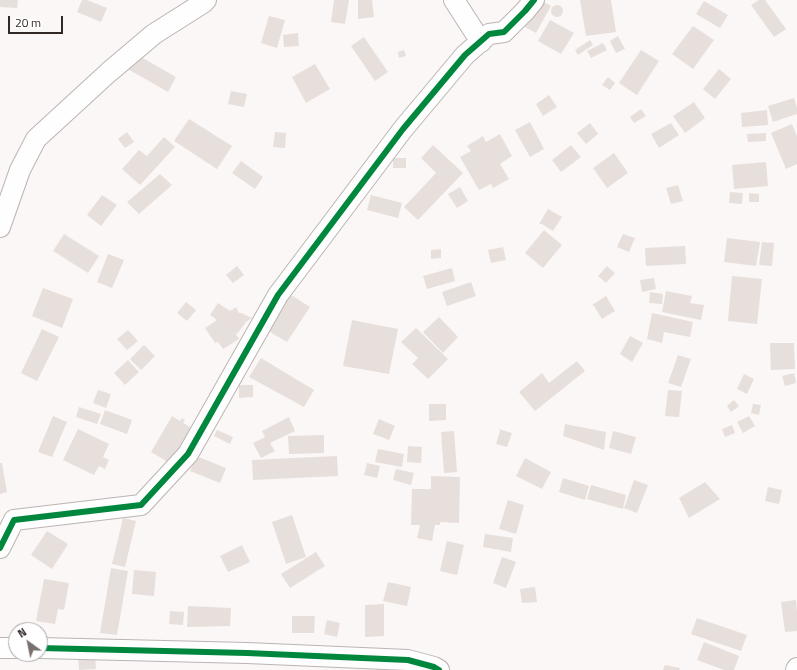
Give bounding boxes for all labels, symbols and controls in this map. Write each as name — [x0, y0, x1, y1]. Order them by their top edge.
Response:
scale bar — [10, 8, 65, 34]
text: 20 m — [15, 13, 41, 32]
north arrow — [8, 622, 48, 662]
text: N — [14, 624, 30, 642]

